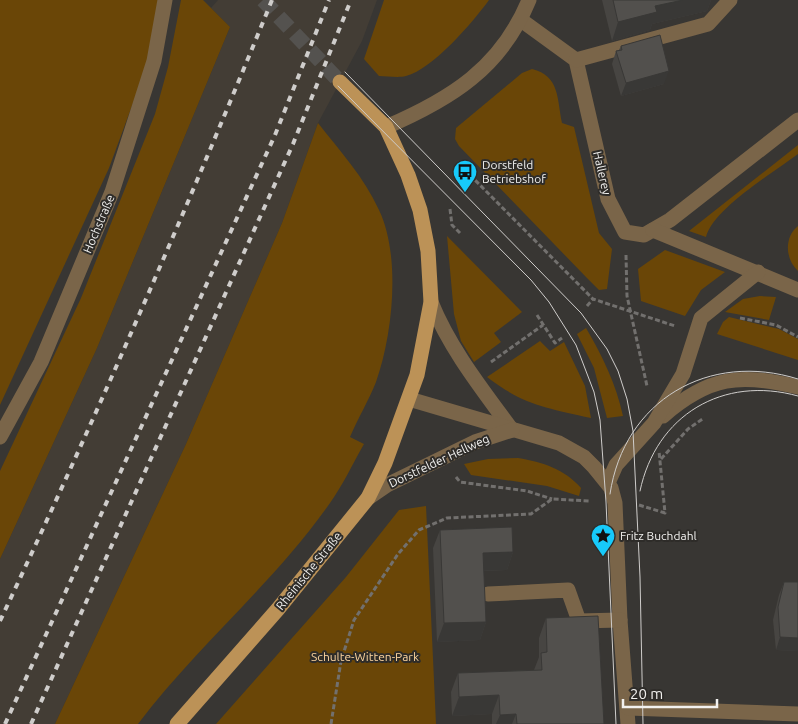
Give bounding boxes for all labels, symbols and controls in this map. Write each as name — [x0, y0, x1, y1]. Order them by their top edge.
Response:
street label: Hallerey — [591, 150, 614, 196]
place label: Dorstfeld Betriebshof — [482, 158, 546, 185]
bus stop icon: Dorstfeld Betriebshof — [452, 159, 478, 193]
street label: Hochstraße — [80, 193, 117, 255]
street label: Dorstfelder Hellweg — [386, 432, 491, 490]
place icon: Fritz Buchdahl — [590, 523, 616, 557]
street label: Rheinische Straße — [273, 529, 344, 612]
place label: Fritz Buchdahl — [620, 529, 697, 542]
park label: Schulte-Witten-Park — [311, 650, 419, 663]
scale bar — [623, 676, 717, 708]
text: 20 m — [630, 685, 663, 702]

